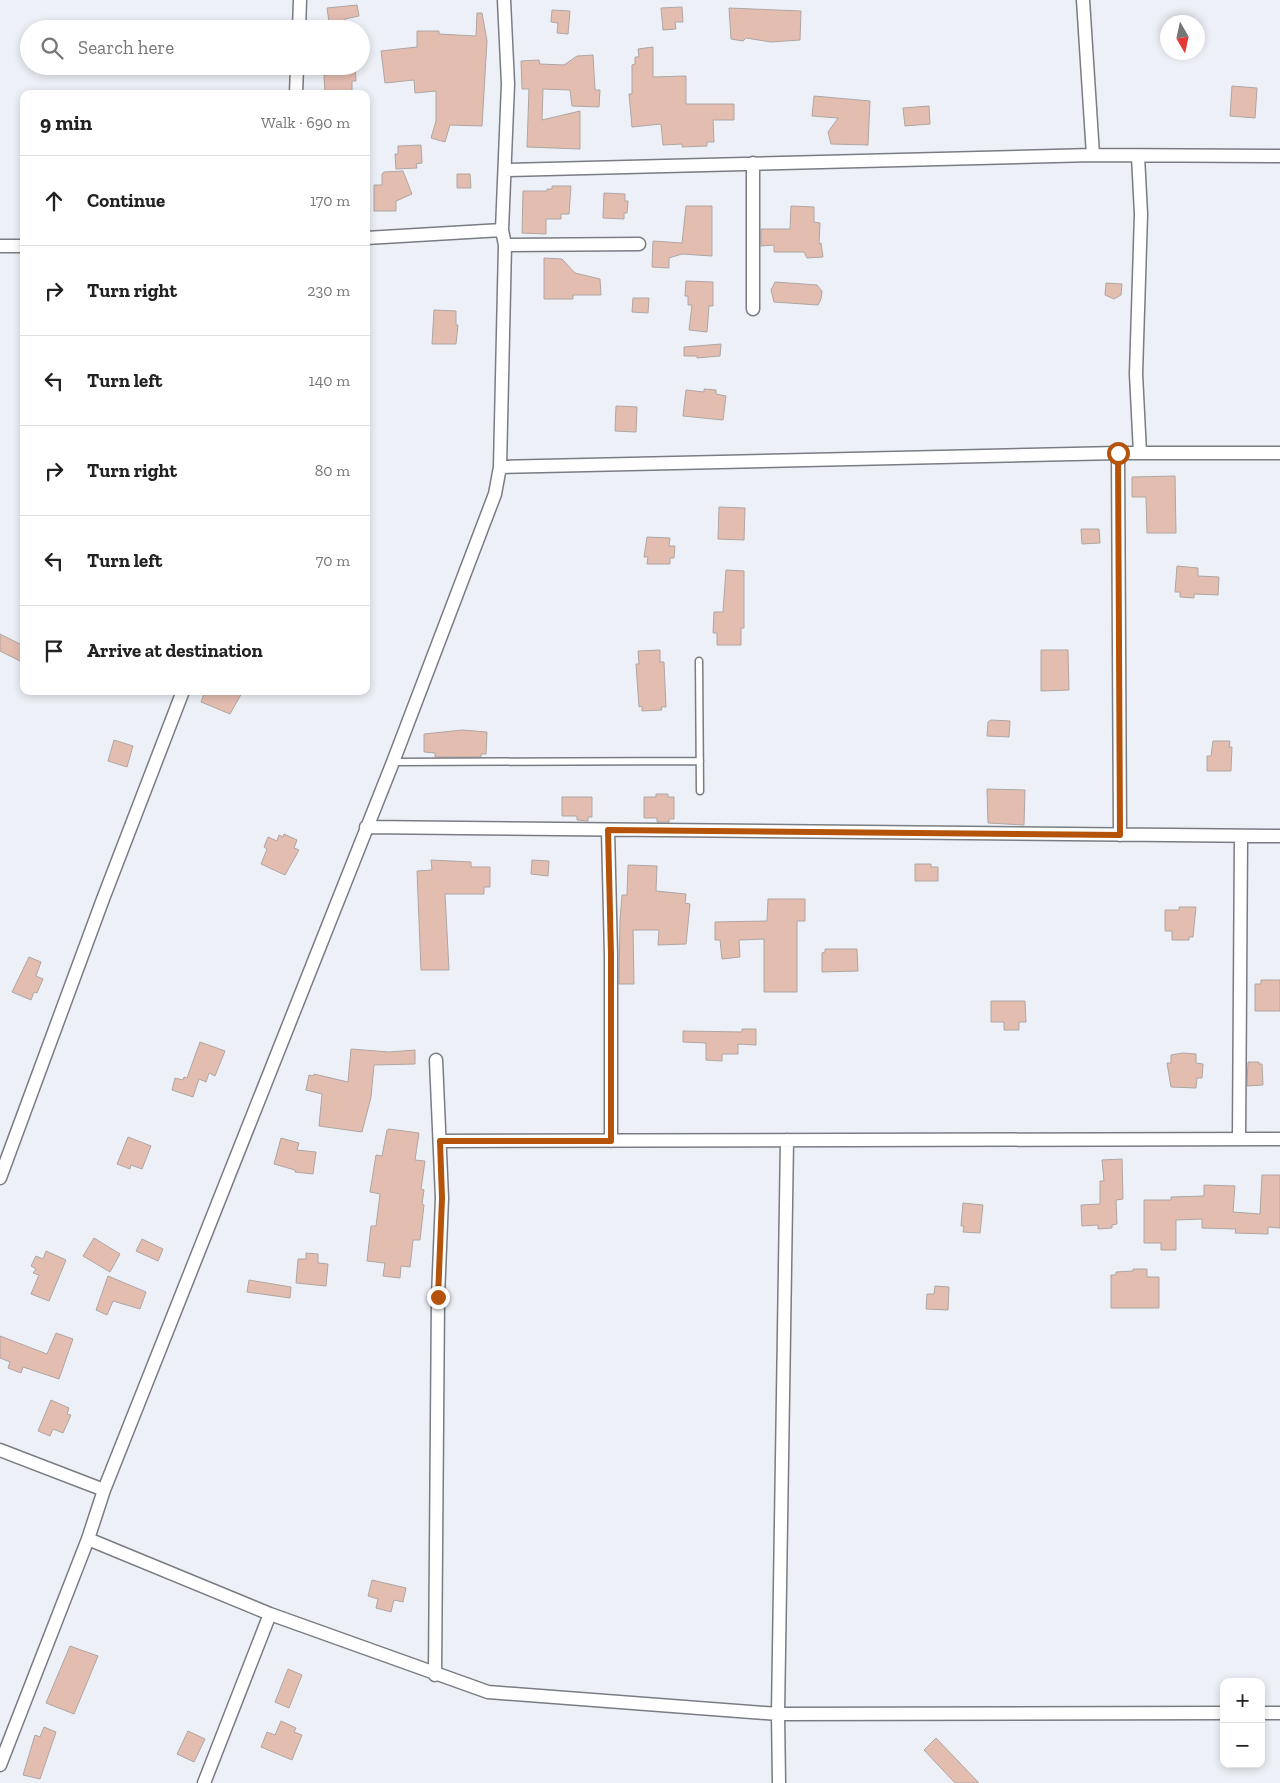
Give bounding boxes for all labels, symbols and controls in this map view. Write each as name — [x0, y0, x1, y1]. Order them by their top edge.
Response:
north arrow — [1160, 15, 1205, 60]
search box — [20, 20, 370, 75]
icon: search — [38, 34, 66, 62]
text: Search here — [78, 36, 174, 59]
text: 9 min — [40, 110, 92, 135]
text: Walk · 690 m — [261, 113, 350, 132]
icon: ahead — [40, 187, 68, 215]
text: Continue — [87, 189, 165, 212]
text: 170 m — [310, 191, 350, 210]
icon: right — [40, 277, 68, 305]
text: Turn right — [87, 279, 177, 302]
text: 230 m — [307, 281, 350, 300]
icon: left — [40, 367, 68, 395]
text: Turn left — [87, 369, 162, 392]
text: 140 m — [309, 371, 350, 390]
route start — [1107, 442, 1130, 465]
icon: right — [40, 457, 68, 485]
text: Turn right — [87, 459, 177, 482]
text: 80 m — [315, 461, 350, 480]
icon: left — [40, 547, 68, 575]
text: Turn left — [87, 549, 162, 572]
text: 70 m — [316, 551, 350, 570]
icon: arrive — [40, 637, 68, 665]
text: Arrive at destination — [87, 639, 263, 662]
route end — [427, 1286, 450, 1309]
map controls — [1220, 1678, 1265, 1768]
button: + — [1220, 1678, 1265, 1723]
button: − — [1220, 1723, 1265, 1768]

